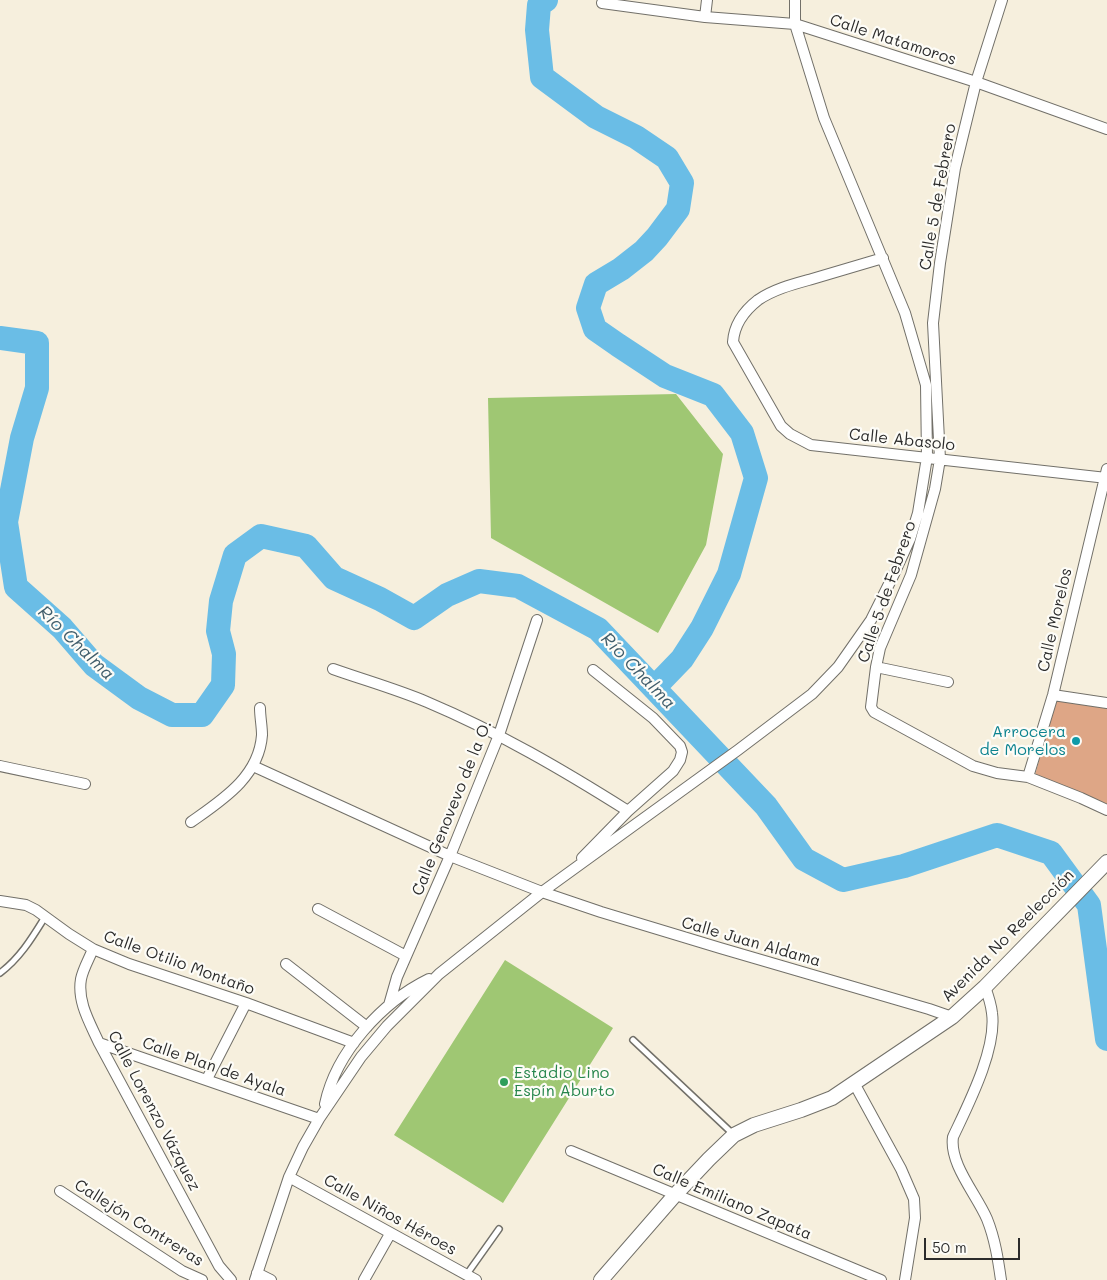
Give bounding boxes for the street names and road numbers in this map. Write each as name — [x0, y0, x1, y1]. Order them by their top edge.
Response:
street label: Calle Matamoros — [827, 11, 959, 69]
street label: Calle 5 de Febrero — [916, 122, 960, 272]
street label: Calle Abasolo — [848, 425, 956, 455]
street label: Calle 5 de Febrero — [854, 519, 920, 665]
street label: Calle Morelos — [1034, 566, 1076, 674]
street label: Calle Genovevo de la O. — [408, 717, 496, 899]
street label: Avenida No Reelección — [938, 866, 1078, 1006]
street label: Calle Juan Aldama — [679, 913, 823, 971]
street label: Calle Otilio Montaño — [101, 927, 257, 999]
street label: Calle Lorenzo Vázquez — [104, 1028, 204, 1194]
street label: Calle Plan de Ayala — [140, 1033, 288, 1101]
street label: Calle Emiliano Zapata — [649, 1160, 815, 1244]
street label: Calle Niños Héroes — [320, 1171, 460, 1259]
street label: Callejón Contreras — [71, 1175, 207, 1271]

